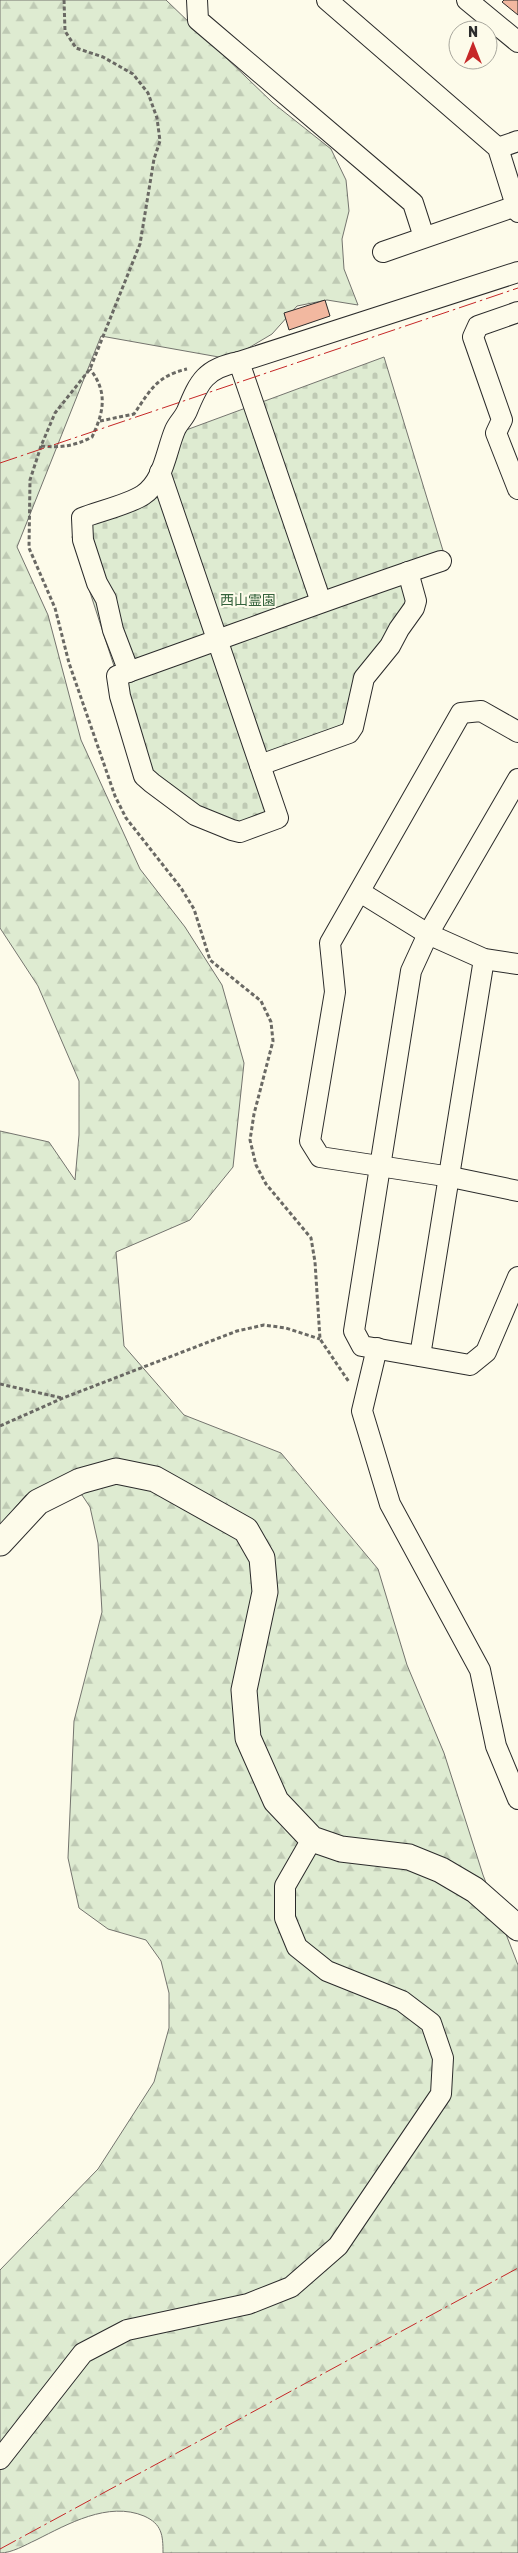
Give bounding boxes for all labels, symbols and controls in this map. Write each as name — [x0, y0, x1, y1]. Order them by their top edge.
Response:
north arrow — [448, 20, 498, 70]
text: N — [468, 24, 478, 41]
park label: 西山霊園 — [220, 592, 276, 609]

